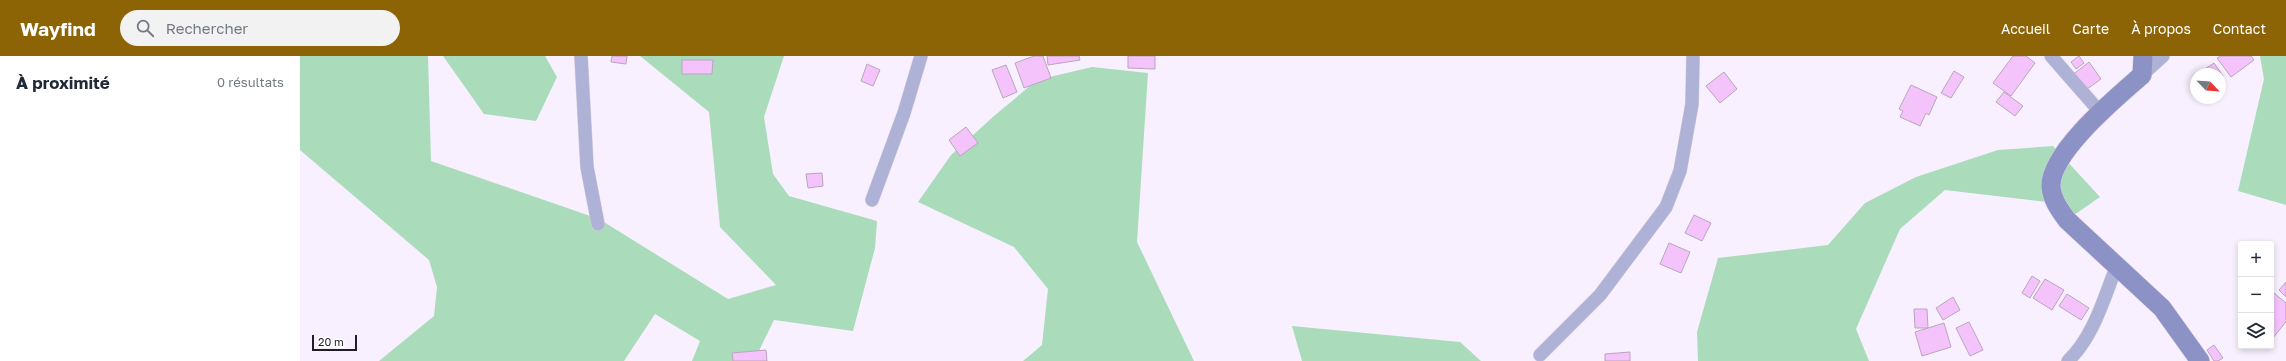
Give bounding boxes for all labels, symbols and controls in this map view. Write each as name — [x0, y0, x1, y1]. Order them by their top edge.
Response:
search box — [120, 10, 400, 46]
text: Wayfind — [20, 17, 96, 40]
icon: search — [134, 17, 156, 39]
text: Rechercher — [166, 19, 248, 37]
text: Accueil — [2001, 20, 2050, 37]
text: Carte — [2072, 20, 2109, 37]
text: À propos — [2131, 20, 2191, 37]
text: Contact — [2213, 20, 2266, 37]
north arrow — [2190, 68, 2226, 104]
text: À proximité — [16, 72, 110, 93]
text: 0 résultats — [217, 74, 284, 90]
map controls — [2238, 241, 2274, 349]
button: + — [2238, 241, 2274, 277]
button: − — [2238, 277, 2274, 313]
button: layers — [2238, 313, 2274, 349]
scale bar — [312, 333, 357, 352]
text: 20 m — [318, 335, 344, 348]

